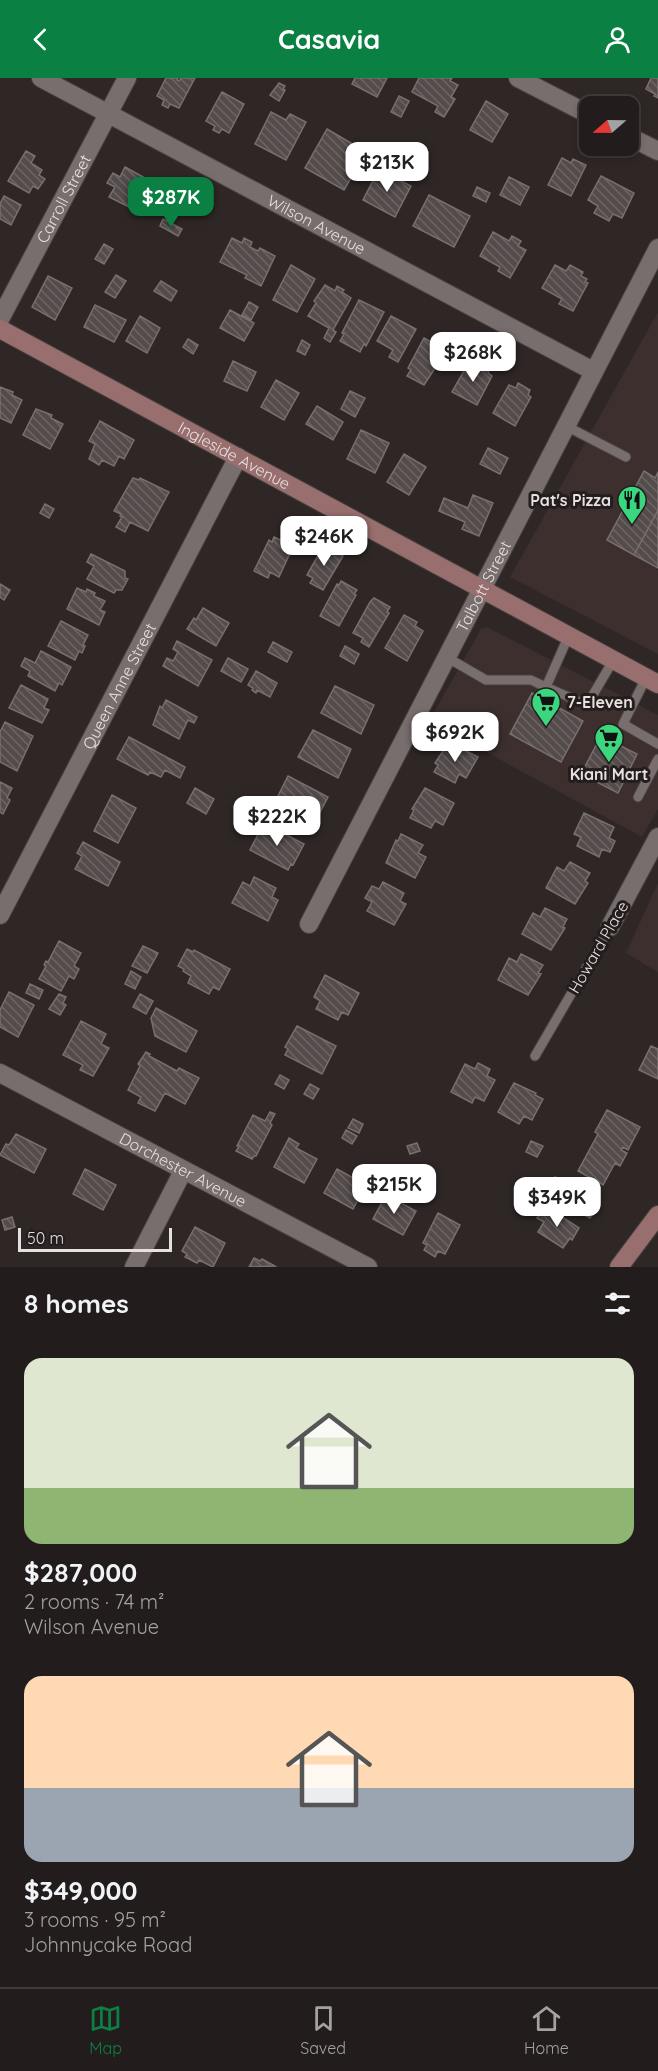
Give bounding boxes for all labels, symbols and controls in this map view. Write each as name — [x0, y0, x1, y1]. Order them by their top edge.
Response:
text: Casavia — [278, 22, 380, 56]
icon: back — [24, 23, 57, 56]
icon: person — [601, 23, 634, 56]
north arrow — [579, 96, 639, 156]
map controls — [579, 96, 639, 156]
pin: $213K — [345, 142, 429, 193]
text: $213K — [360, 149, 414, 174]
street label: Carroll Street — [32, 151, 95, 246]
pin: $287K — [129, 177, 213, 228]
text: $287K — [142, 184, 200, 209]
street label: Wilson Avenue — [264, 190, 369, 258]
pin: $268K — [431, 332, 515, 383]
text: $268K — [444, 339, 502, 364]
street label: Ingleside Avenue — [175, 417, 294, 494]
restaurant icon: Pat's Pizza — [616, 484, 648, 526]
place label: Pat's Pizza — [530, 490, 611, 510]
pin: $246K — [282, 516, 366, 567]
text: $246K — [294, 523, 354, 548]
street label: Talbott Street — [452, 537, 515, 635]
street label: Queen Anne Street — [78, 620, 160, 752]
supermarket icon: 7-Eleven — [530, 686, 562, 728]
place label: 7-Eleven — [567, 692, 633, 712]
pin: $692K — [413, 712, 497, 763]
text: $692K — [426, 719, 484, 744]
supermarket icon: Kiani Mart — [593, 722, 625, 764]
place label: Kiani Mart — [570, 764, 648, 784]
pin: $222K — [235, 796, 319, 847]
text: $222K — [247, 803, 307, 828]
street label: Howard Place — [564, 897, 632, 997]
street label: Dorchester Avenue — [116, 1128, 250, 1211]
pin: $215K — [352, 1164, 436, 1215]
text: $215K — [366, 1171, 422, 1196]
pin: $349K — [515, 1177, 599, 1228]
text: $349K — [528, 1184, 586, 1209]
scale bar — [18, 1225, 172, 1252]
text: 50 m — [27, 1228, 64, 1248]
text: 8 homes — [24, 1287, 129, 1320]
icon: filters — [601, 1287, 634, 1320]
icon: home — [275, 1397, 383, 1505]
text: $287,000 — [24, 1556, 137, 1589]
text: 2 rooms · 74 m² — [24, 1589, 164, 1614]
text: Wilson Avenue — [24, 1614, 159, 1639]
icon: home — [275, 1715, 383, 1823]
text: $349,000 — [24, 1874, 138, 1907]
text: 3 rooms · 95 m² — [24, 1907, 166, 1932]
text: Johnnycake Road — [24, 1932, 192, 1957]
tab: Map — [89, 2002, 122, 2058]
tab: Saved — [300, 2002, 346, 2058]
tab: Home — [524, 2002, 569, 2058]

